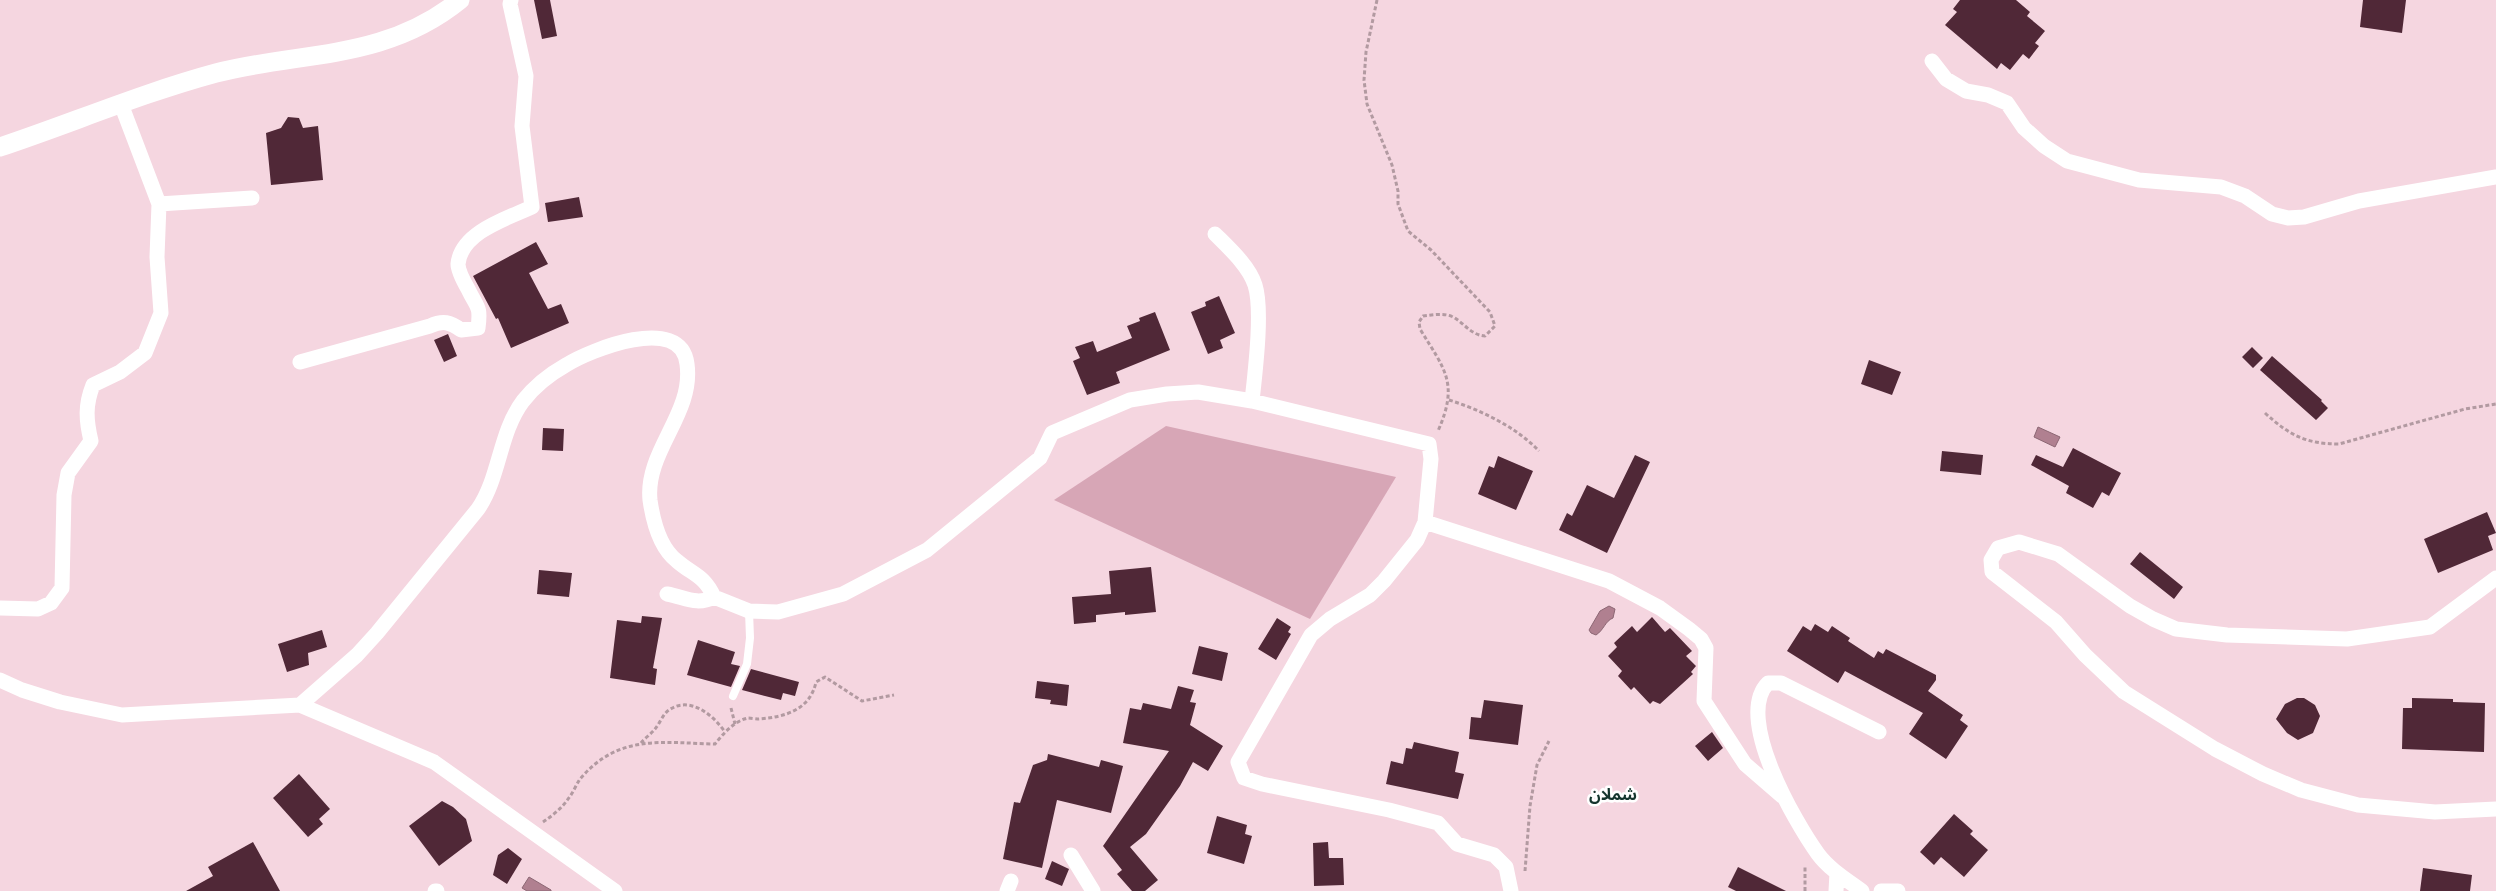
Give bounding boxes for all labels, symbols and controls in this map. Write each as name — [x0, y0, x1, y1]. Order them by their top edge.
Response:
district label: شملان — [1589, 785, 1637, 804]

